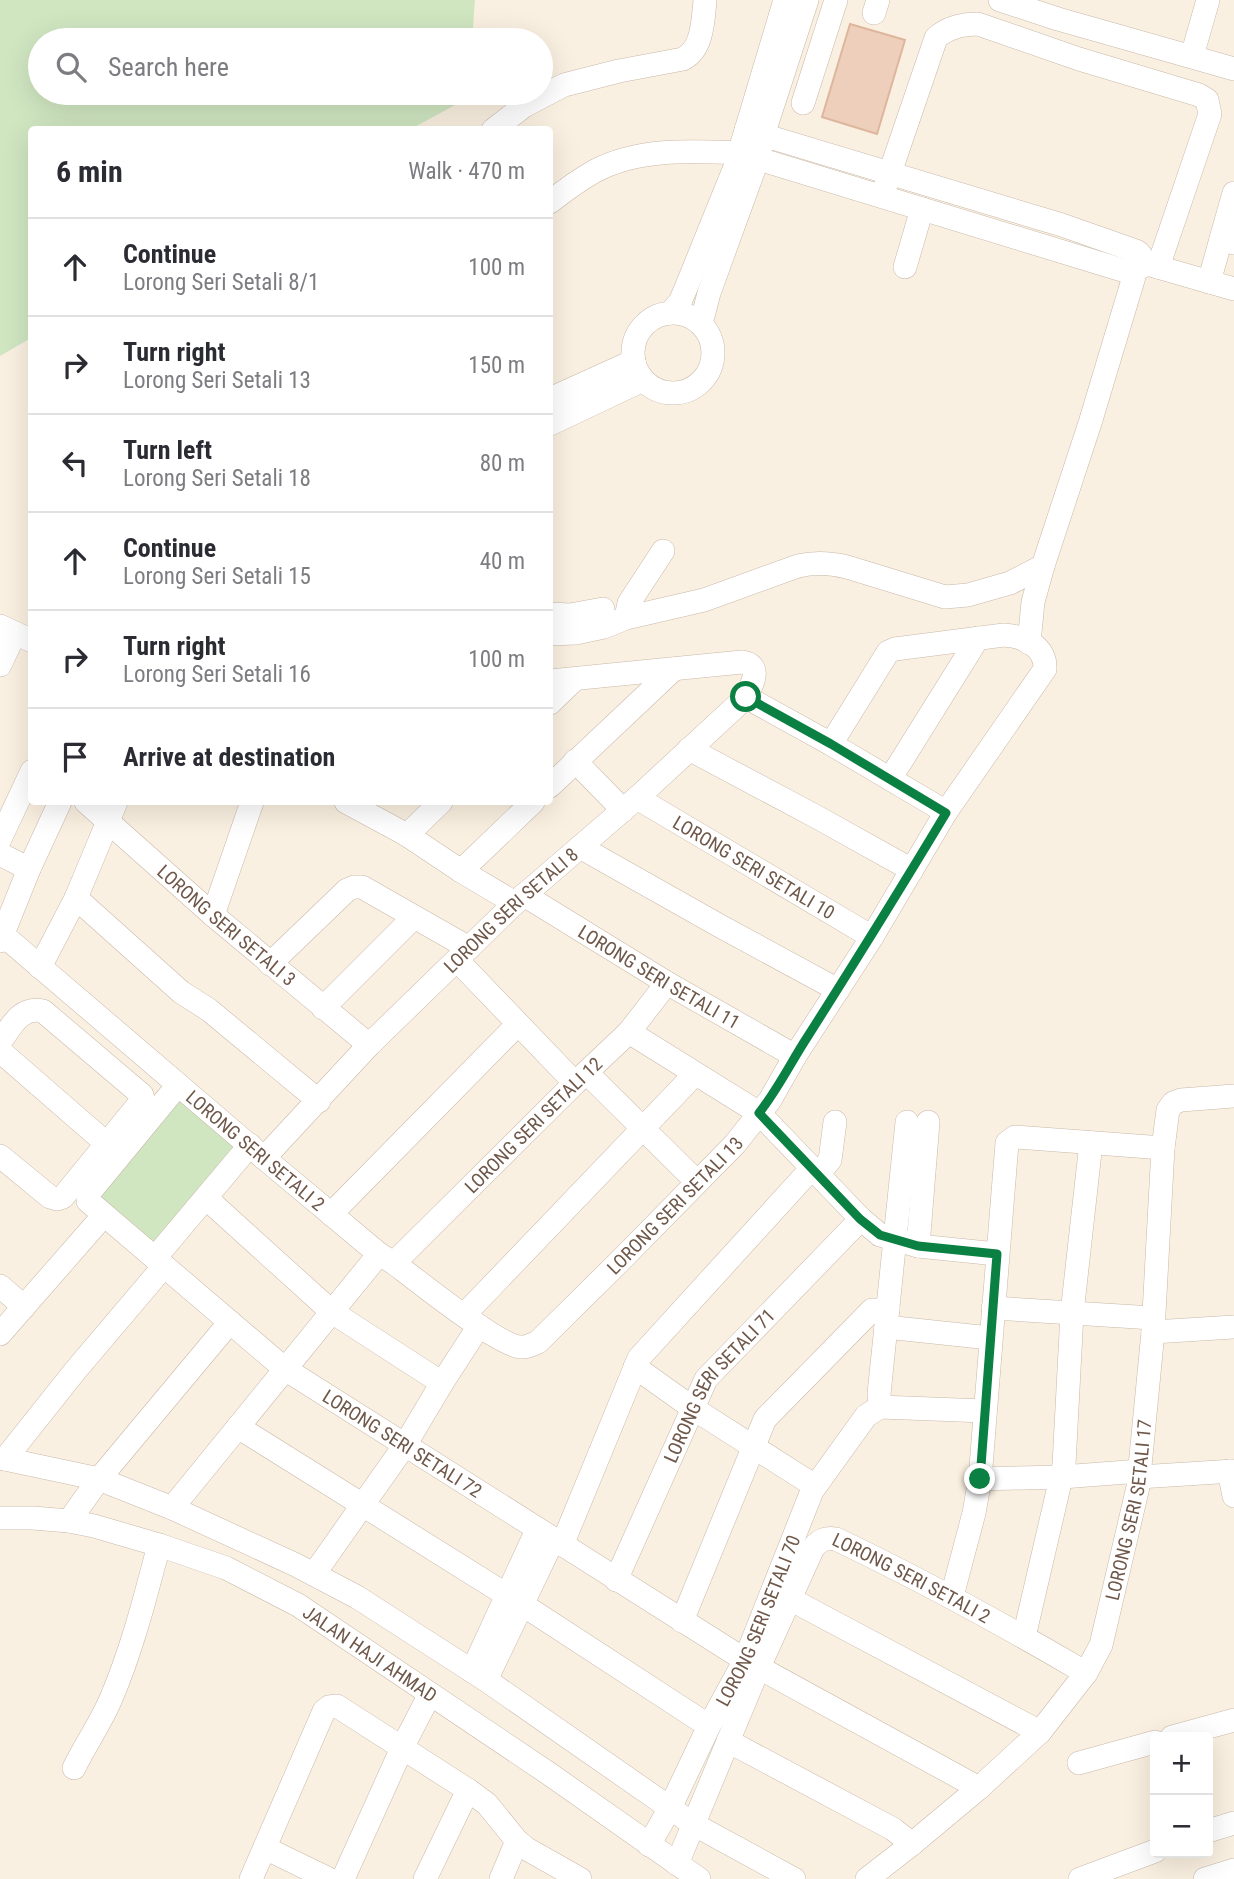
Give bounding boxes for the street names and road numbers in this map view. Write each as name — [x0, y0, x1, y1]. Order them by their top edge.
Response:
street label: LORONG SERI SETALI 10 — [669, 811, 839, 924]
street label: LORONG SERI SETALI 8 — [439, 843, 583, 978]
street label: LORONG SERI SETALI 3 — [153, 860, 300, 991]
street label: LORONG SERI SETALI 11 — [574, 920, 744, 1034]
street label: LORONG SERI SETALI 12 — [460, 1053, 607, 1198]
street label: LORONG SERI SETALI 2 — [181, 1086, 329, 1216]
street label: LORONG SERI SETALI 13 — [602, 1132, 748, 1279]
street label: LORONG SERI SETALI 71 — [659, 1304, 780, 1466]
street label: LORONG SERI SETALI 72 — [318, 1385, 486, 1503]
street label: LORONG SERI SETALI 17 — [1101, 1418, 1156, 1603]
street label: LORONG SERI SETALI 2 — [829, 1528, 994, 1628]
street label: LORONG SERI SETALI 70 — [711, 1532, 805, 1710]
street label: JALAN HAJI AHMAD — [298, 1601, 441, 1707]

